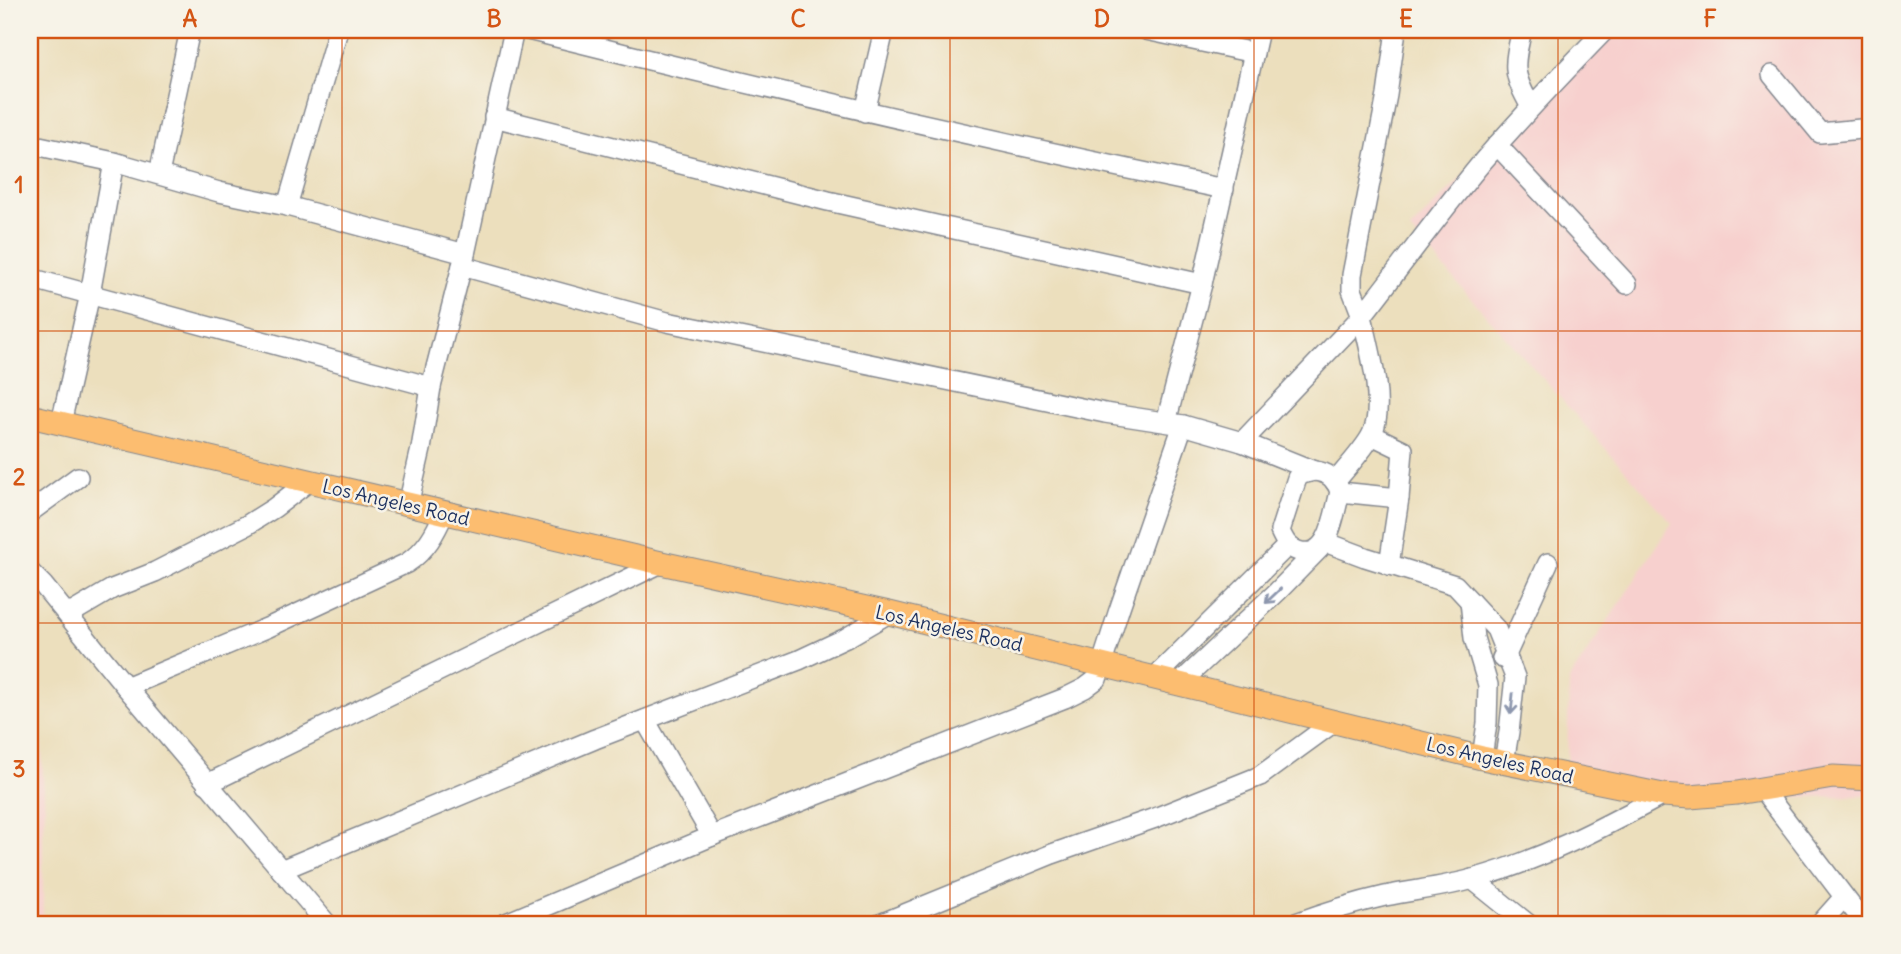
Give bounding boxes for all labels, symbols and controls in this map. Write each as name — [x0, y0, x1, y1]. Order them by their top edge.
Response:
text: A — [183, 4, 198, 33]
text: B — [486, 4, 502, 33]
text: C — [790, 4, 806, 33]
text: D — [1094, 4, 1110, 33]
text: E — [1399, 4, 1413, 33]
text: F — [1703, 4, 1717, 33]
text: 1 — [14, 170, 24, 199]
text: 2 — [13, 462, 26, 491]
street label: Los Angeles Road — [320, 473, 472, 531]
one-way arrow — [1265, 587, 1282, 604]
street label: Los Angeles Road — [873, 599, 1025, 657]
one-way arrow — [1506, 692, 1519, 715]
street label: Los Angeles Road — [1424, 731, 1576, 789]
text: 3 — [12, 754, 26, 783]

